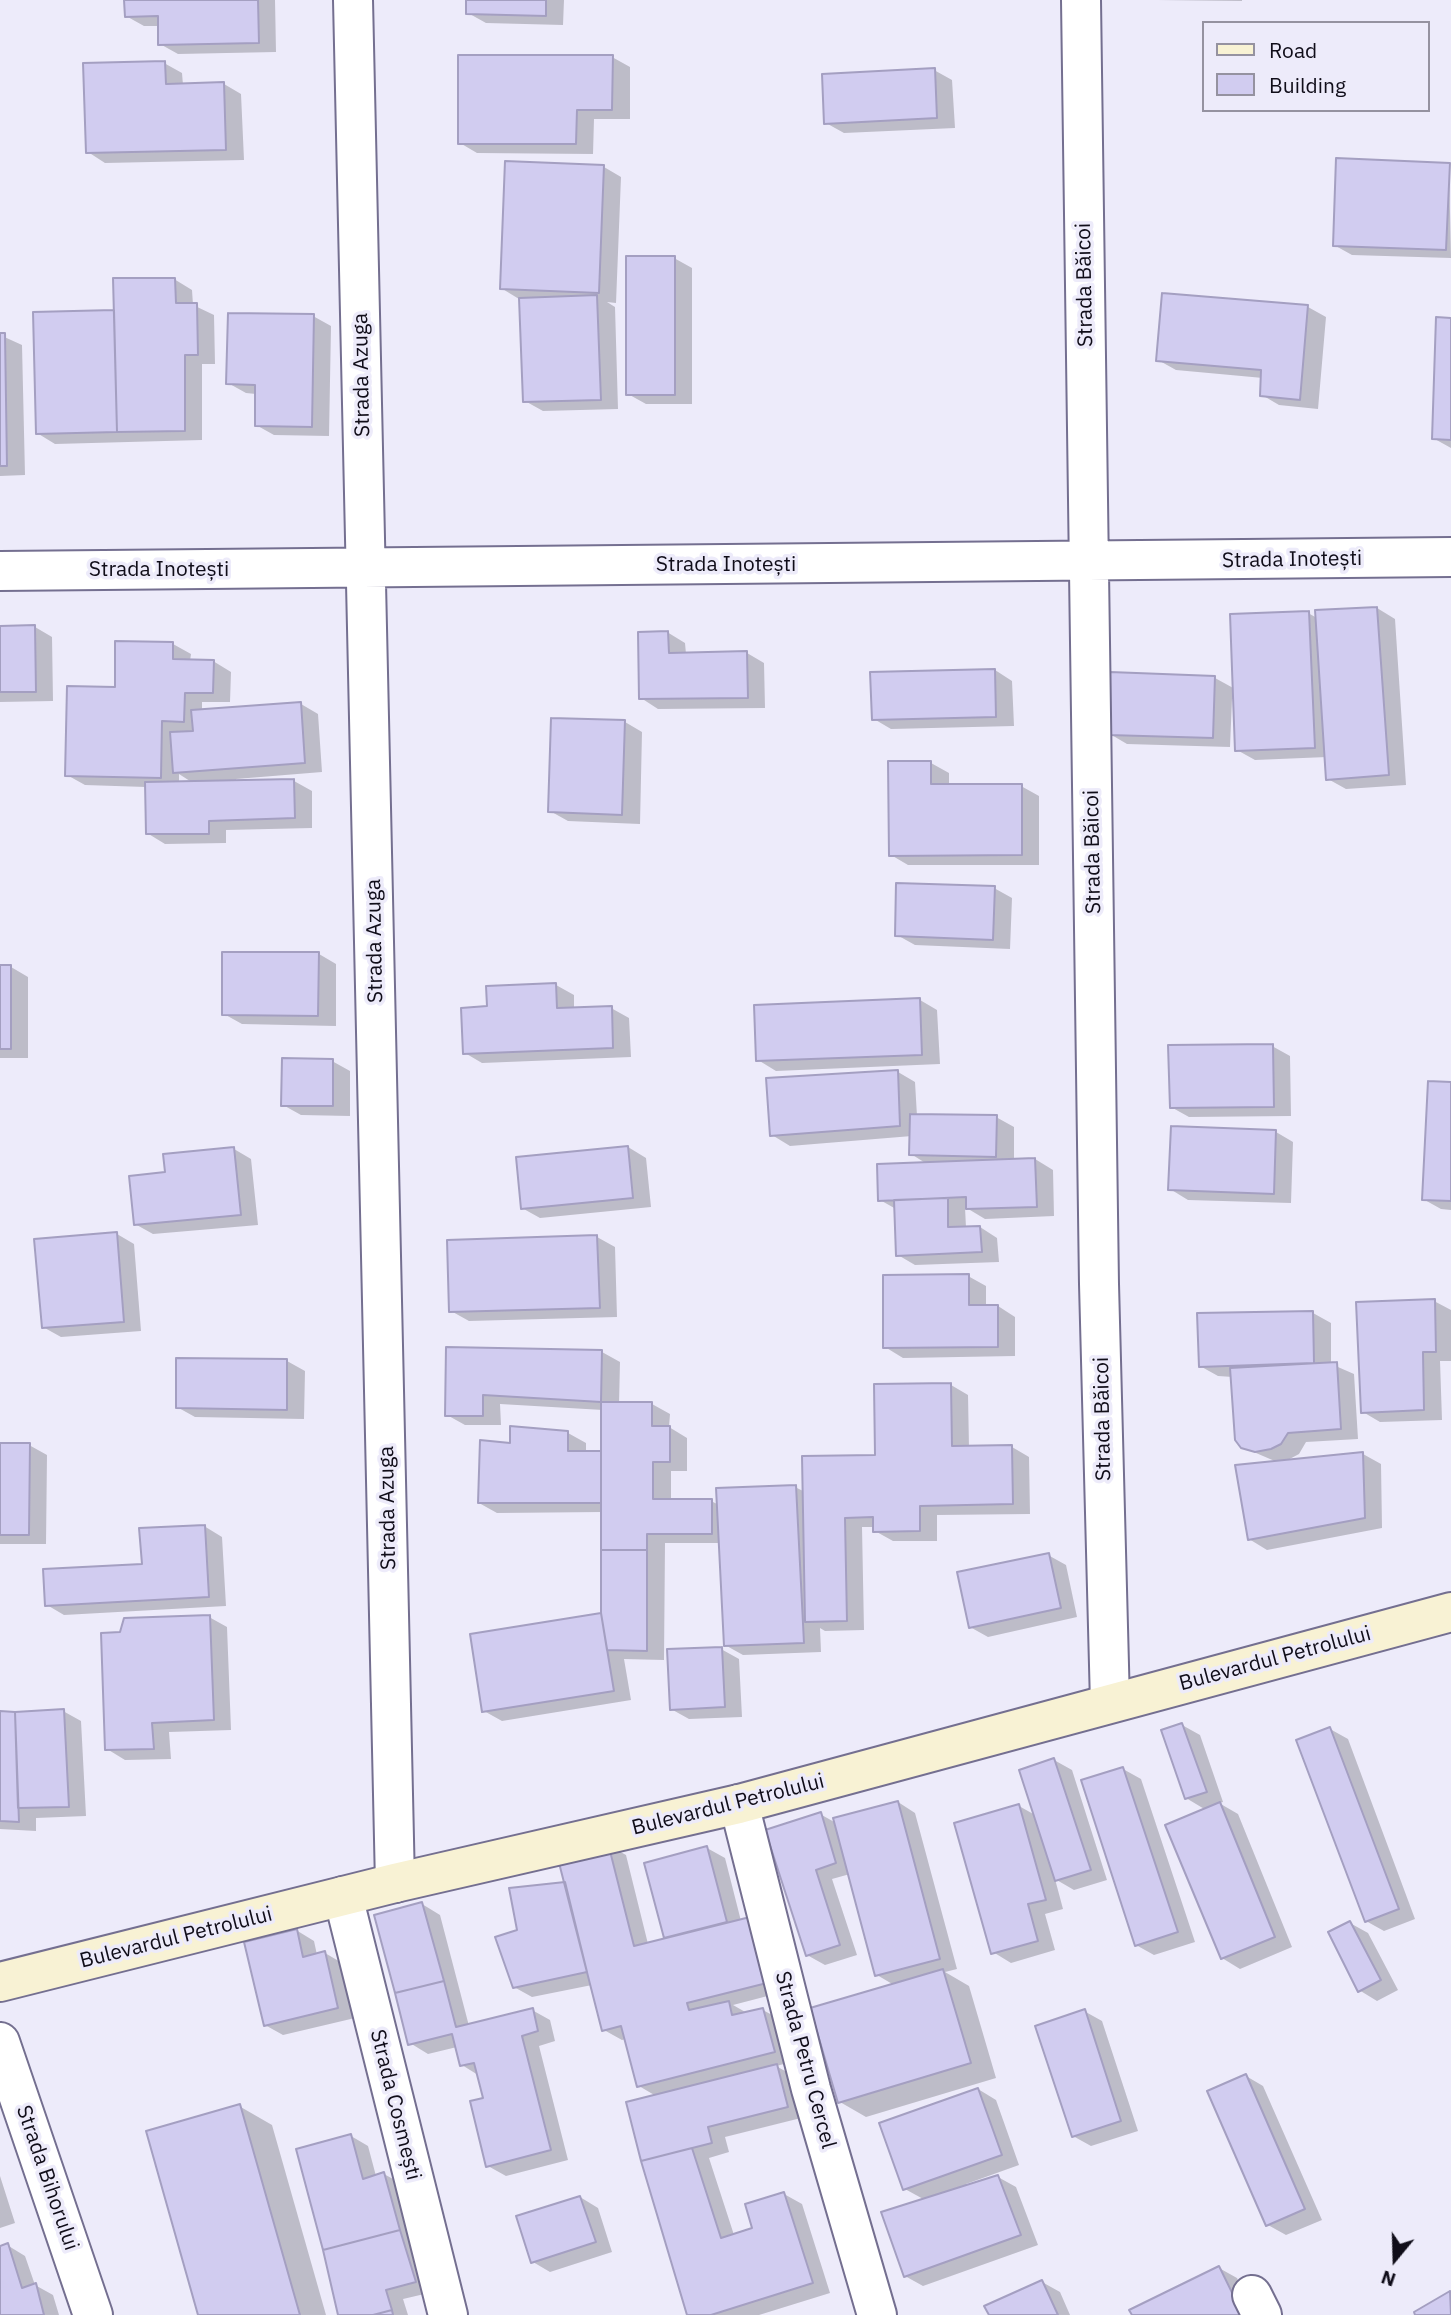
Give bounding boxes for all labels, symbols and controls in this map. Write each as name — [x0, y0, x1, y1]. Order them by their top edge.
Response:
legend — [1202, 21, 1430, 112]
text: Road — [1269, 36, 1317, 64]
text: Building — [1269, 71, 1346, 99]
street label: Strada Băicoi — [1071, 223, 1099, 347]
street label: Strada Azuga — [348, 313, 376, 437]
street label: Strada Inotești — [1222, 546, 1362, 574]
street label: Strada Inotești — [656, 552, 796, 578]
street label: Strada Inotești — [89, 557, 229, 583]
street label: Strada Băicoi — [1079, 790, 1107, 914]
street label: Strada Azuga — [361, 879, 389, 1003]
street label: Strada Băicoi — [1089, 1357, 1117, 1481]
street label: Strada Azuga — [374, 1446, 402, 1570]
street label: Bulevardul Petrolului — [1176, 1621, 1374, 1697]
street label: Bulevardul Petrolului — [629, 1769, 827, 1841]
street label: Bulevardul Petrolului — [77, 1902, 275, 1974]
street label: Strada Petru Cercel — [769, 1969, 841, 2151]
street label: Strada Cosmești — [364, 2027, 426, 2183]
street label: Strada Bihorului — [10, 2102, 84, 2254]
north arrow — [1360, 2224, 1430, 2294]
text: N — [1378, 2265, 1399, 2292]

